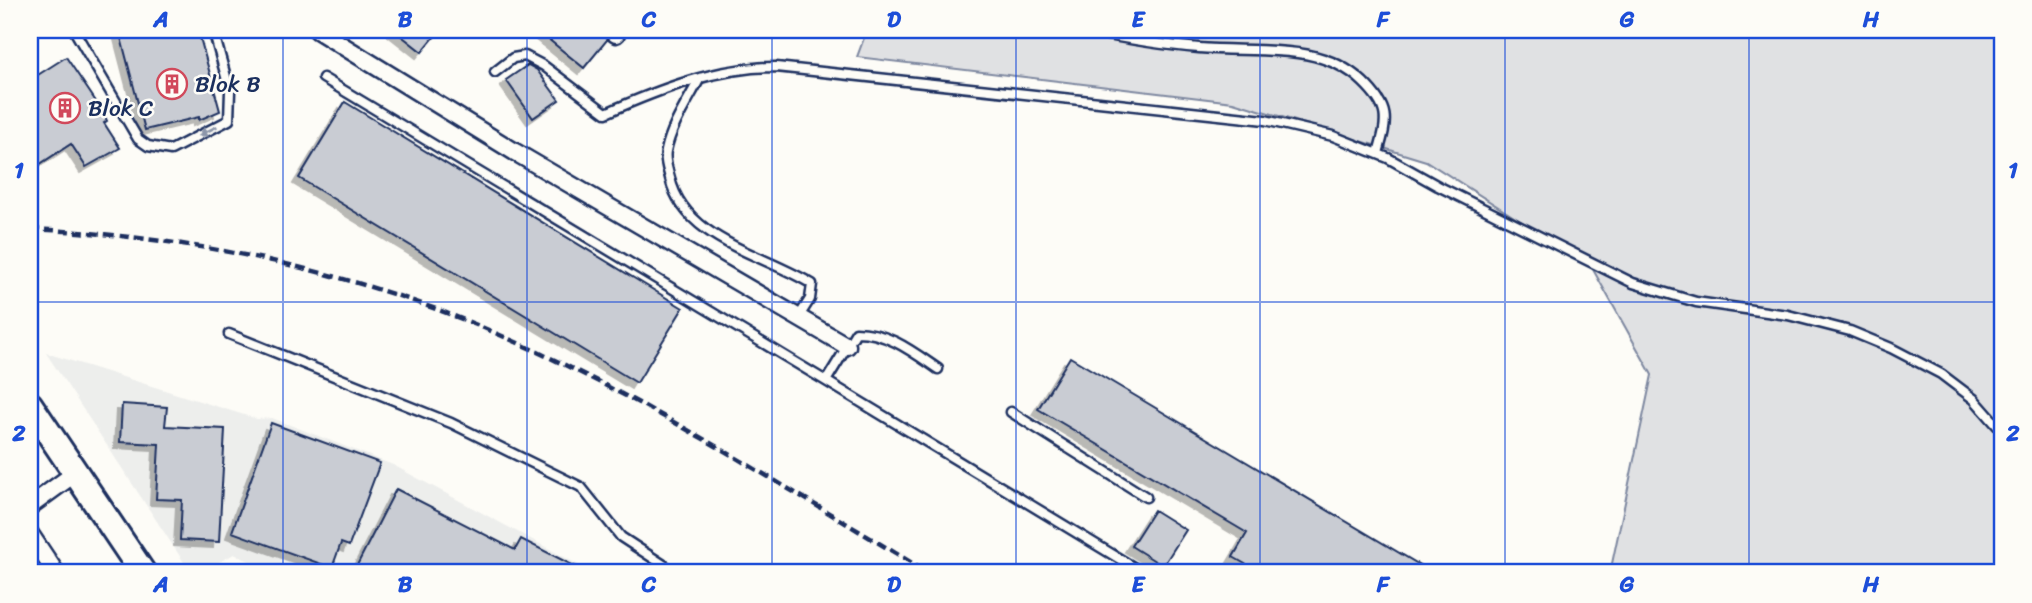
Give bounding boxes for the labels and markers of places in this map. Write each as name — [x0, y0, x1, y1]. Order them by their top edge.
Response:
place label: Blok B — [195, 64, 261, 105]
building icon: Blok B — [155, 67, 189, 101]
place label: Blok C — [88, 88, 153, 129]
building icon: Blok C — [48, 91, 82, 125]

